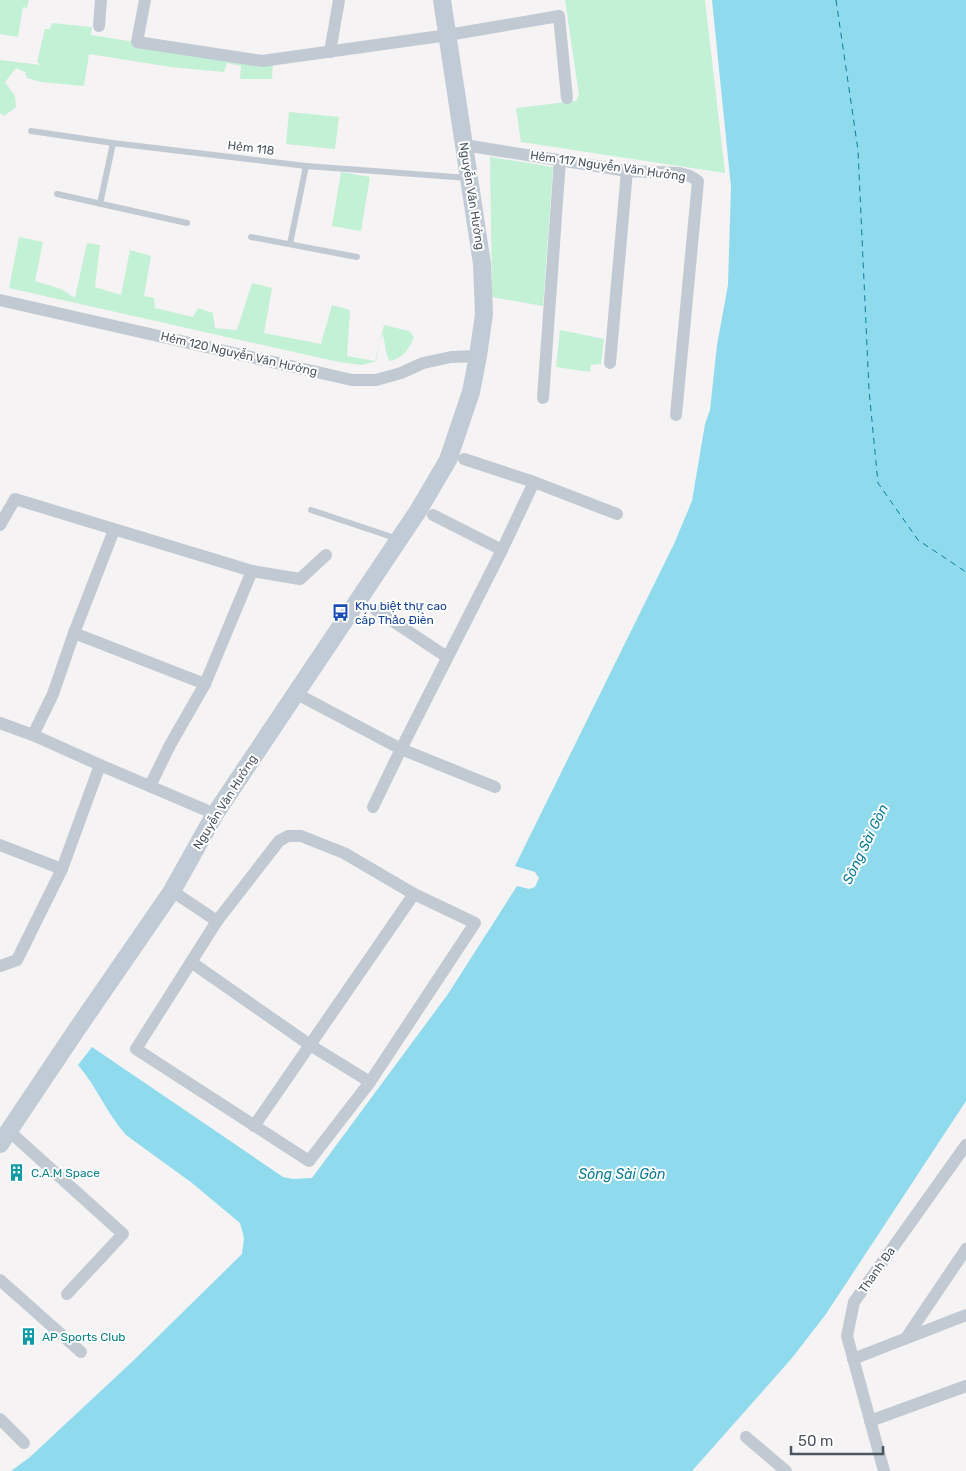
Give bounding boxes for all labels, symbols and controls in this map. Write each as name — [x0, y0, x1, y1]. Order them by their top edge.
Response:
street label: Hẻm 118 — [227, 138, 275, 158]
street label: Nguyễn Văn Hưởng — [457, 141, 487, 251]
street label: Hẻm 117 Nguyễn Văn Hưởng — [529, 148, 687, 184]
street label: Hẻm 120 Nguyễn Văn Hưởng — [159, 329, 319, 379]
place label: Khu biệt thự cao cấp Thảo Điền — [355, 599, 447, 627]
bus stop icon: Khu biệt thự cao cấp Thảo Điền — [331, 603, 351, 623]
street label: Nguyễn Văn Hưởng — [190, 752, 260, 852]
water label: Sông Sài Gòn — [839, 801, 892, 887]
building icon: C.A.M Space — [7, 1163, 27, 1183]
place label: C.A.M Space — [31, 1166, 100, 1180]
water label: Sông Sài Gòn — [579, 1166, 665, 1183]
street label: Thanh Đa — [856, 1244, 898, 1296]
building icon: AP Sports Club — [18, 1327, 38, 1347]
place label: AP Sports Club — [42, 1330, 126, 1344]
scale bar — [791, 1424, 884, 1456]
text: 50 m — [798, 1432, 833, 1450]

